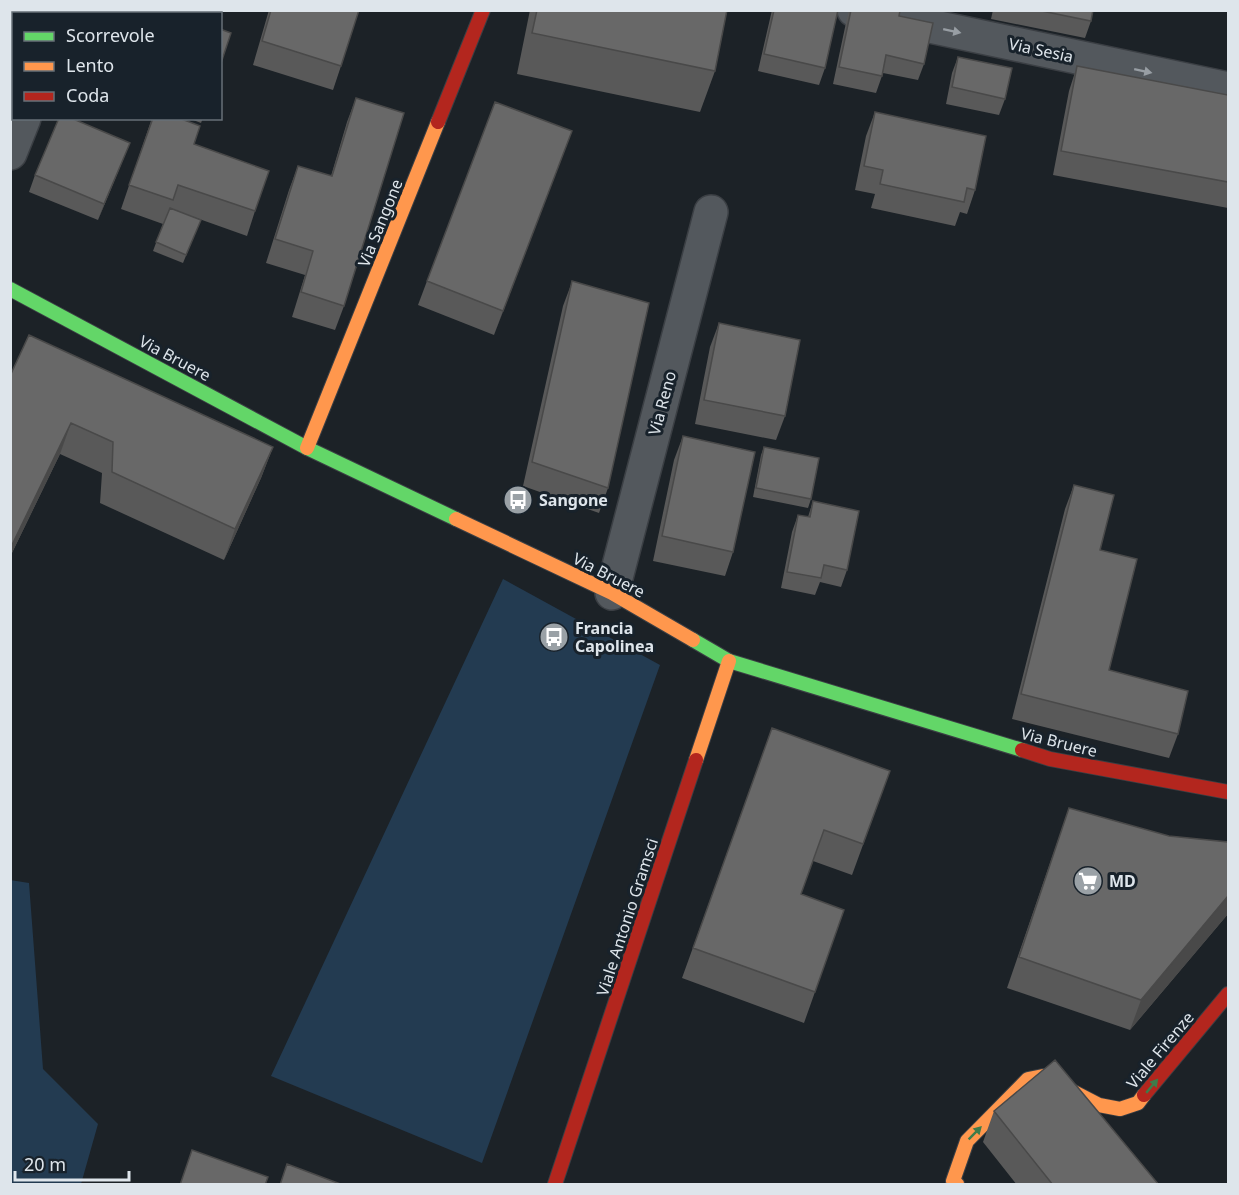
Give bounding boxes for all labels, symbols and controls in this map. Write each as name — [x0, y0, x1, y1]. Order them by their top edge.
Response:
legend — [12, 12, 222, 120]
text: Scorrevole — [66, 23, 155, 47]
one-way arrow — [943, 27, 962, 36]
street label: Via Sesia — [1007, 32, 1075, 68]
text: Lento — [66, 53, 114, 77]
one-way arrow — [1134, 67, 1153, 76]
text: Coda — [66, 83, 109, 107]
street label: Via Sangone — [352, 176, 408, 270]
street label: Via Bruere — [135, 330, 215, 386]
street label: Via Reno — [643, 369, 681, 437]
bus stop icon: Sangone — [502, 484, 534, 516]
place label: Sangone — [539, 489, 608, 511]
street label: Via Bruere — [569, 547, 649, 603]
place label: Francia Capolinea — [575, 617, 654, 657]
bus stop icon: Francia Capolinea — [538, 621, 570, 653]
street label: Via Bruere — [1018, 722, 1100, 762]
street label: Viale Antonio Gramsci — [591, 835, 663, 999]
supermarket icon: MD — [1072, 865, 1104, 897]
place label: MD — [1109, 870, 1136, 892]
street label: Viale Firenze — [1121, 1007, 1199, 1093]
one-way arrow — [1145, 1079, 1158, 1094]
one-way arrow — [968, 1125, 982, 1140]
scale bar — [15, 1144, 129, 1182]
text: 20 m — [24, 1152, 66, 1176]

